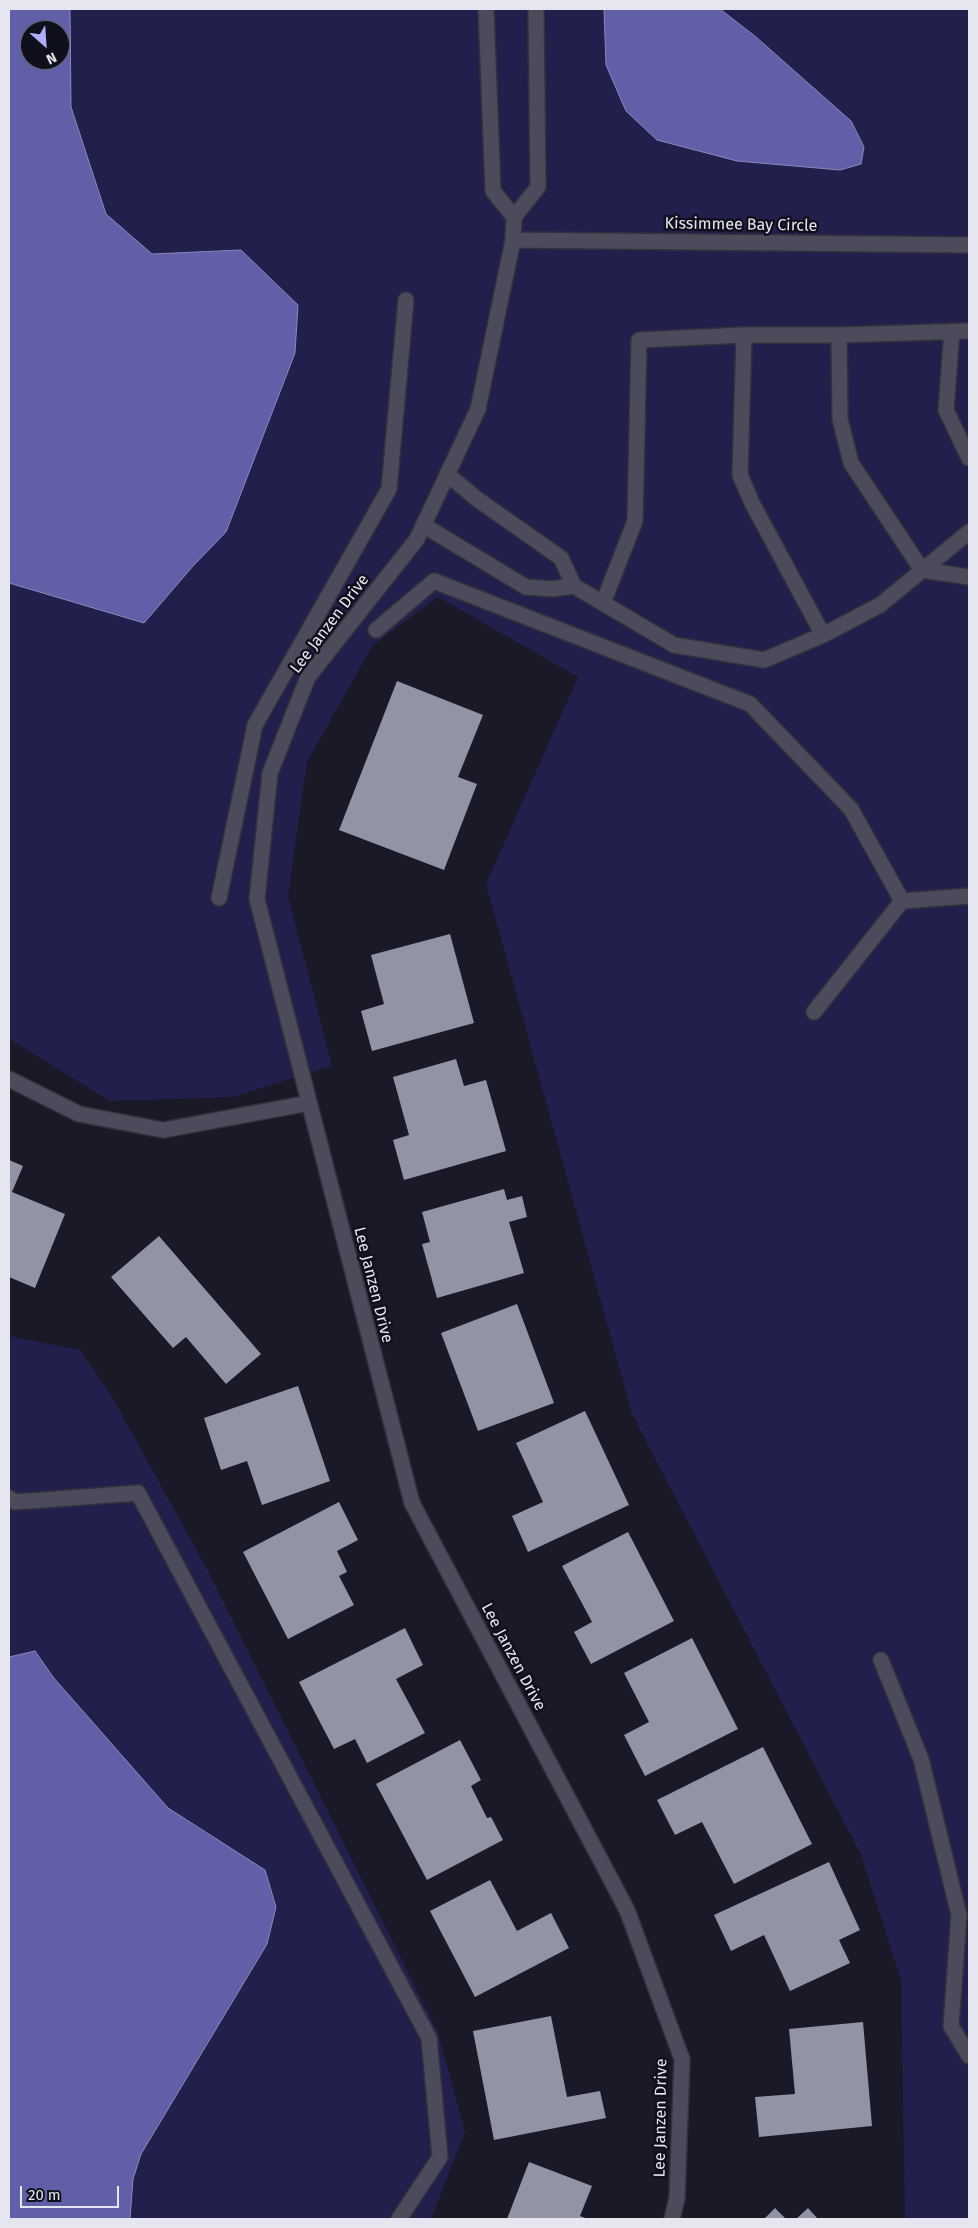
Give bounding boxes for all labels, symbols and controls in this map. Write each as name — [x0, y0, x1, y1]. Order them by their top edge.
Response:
north arrow — [20, 20, 70, 70]
text: N — [43, 48, 59, 68]
street label: Kissimmee Bay Circle — [664, 214, 818, 236]
street label: Lee Janzen Drive — [287, 571, 373, 677]
street label: Lee Janzen Drive — [349, 1225, 397, 1345]
street label: Lee Janzen Drive — [477, 1600, 549, 1714]
street label: Lee Janzen Drive — [650, 2058, 672, 2178]
scale bar — [22, 2176, 121, 2208]
text: 20 m — [28, 2186, 61, 2204]

